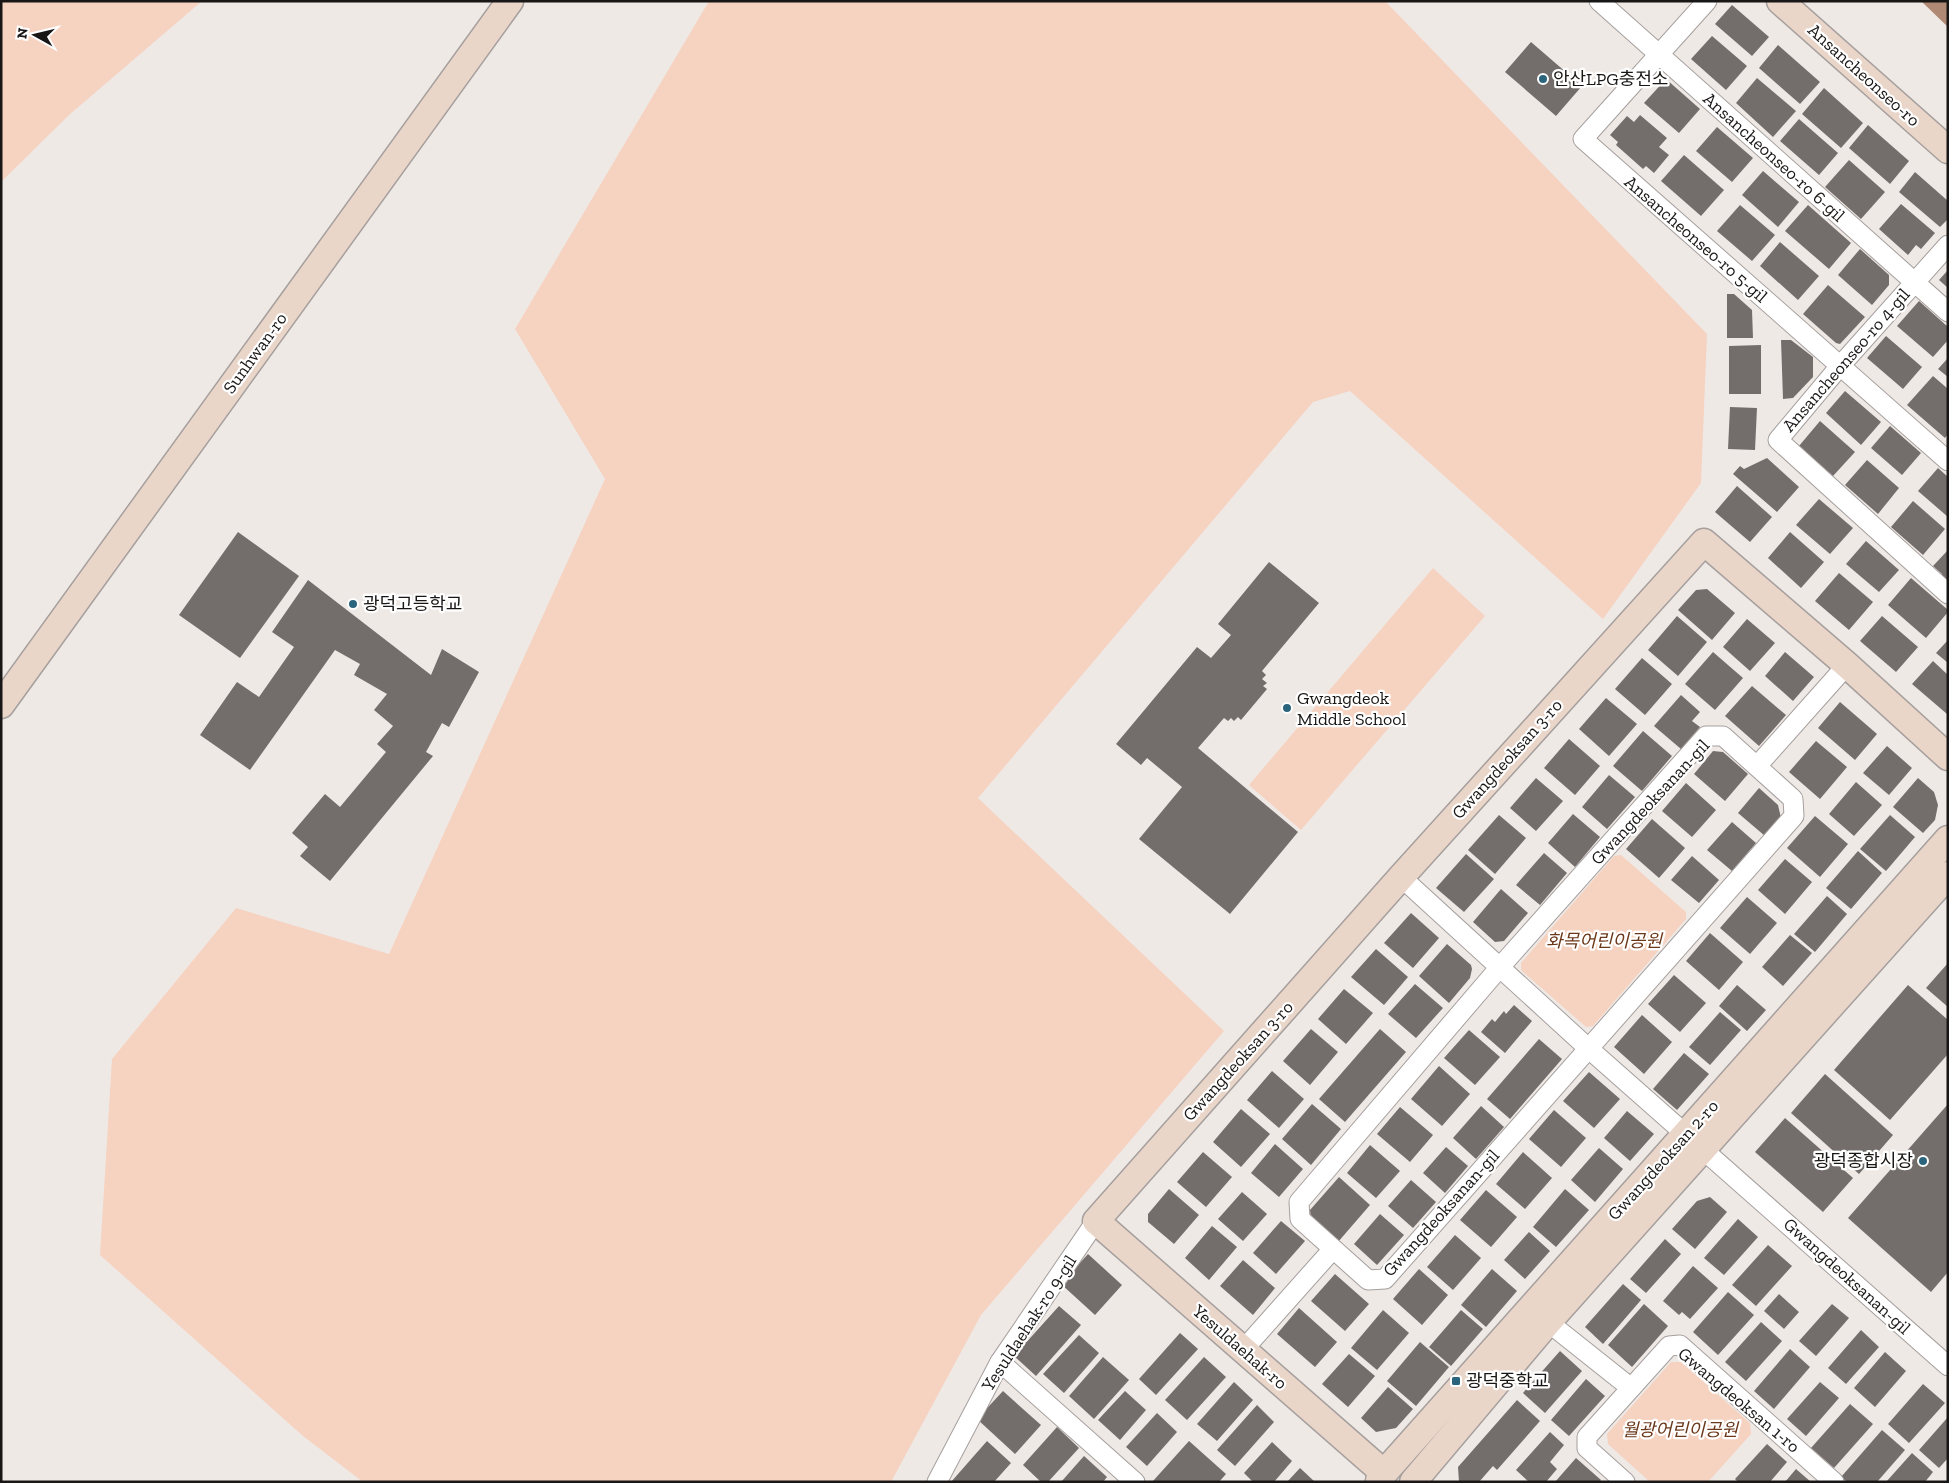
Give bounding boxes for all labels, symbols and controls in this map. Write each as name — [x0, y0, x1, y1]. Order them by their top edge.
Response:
north arrow — [10, 10, 60, 60]
street label: Ansancheonseo-ro — [1803, 19, 1925, 131]
text: N — [13, 26, 32, 40]
place label: 안산LPG충전소 — [1553, 68, 1668, 90]
marker: 안산LPG충전소 — [1537, 73, 1549, 85]
street label: Ansancheonseo-ro 6-gil — [1699, 88, 1850, 227]
street label: Ansancheonseo-ro 5-gil — [1620, 171, 1772, 307]
street label: Ansancheonseo-ro 4-gil — [1778, 284, 1915, 436]
street label: Sunhwan-ro — [218, 308, 292, 398]
place label: 광덕고등학교 — [363, 593, 462, 615]
marker: 광덕고등학교 — [347, 598, 359, 610]
place label: Gwangdeok Middle School — [1297, 687, 1406, 730]
street label: Gwangdeoksan 3-ro — [1447, 694, 1567, 824]
marker: Gwangdeok Middle School — [1281, 702, 1293, 714]
street label: Gwangdeoksanan-gil — [1586, 734, 1714, 869]
park label: 화목어린이공원 — [1546, 930, 1663, 952]
street label: Gwangdeoksan 3-ro — [1178, 996, 1298, 1126]
street label: Gwangdeoksan 2-ro — [1603, 1095, 1723, 1225]
street label: Gwangdeoksanan-gil — [1378, 1145, 1504, 1281]
place label: 광덕종합시장 — [1814, 1150, 1913, 1172]
marker: 광덕종합시장 — [1917, 1155, 1929, 1167]
street label: Gwangdeoksanan-gil — [1779, 1213, 1915, 1339]
street label: Yesuldaehak-ro 9-gil — [976, 1251, 1081, 1396]
street label: Yesuldaehak-ro — [1187, 1299, 1292, 1394]
street label: Gwangdeoksan 1-ro — [1674, 1343, 1804, 1457]
place label: 광덕중학교 — [1466, 1370, 1549, 1392]
marker: 광덕중학교 — [1450, 1375, 1462, 1387]
park label: 월광어린이공원 — [1622, 1419, 1739, 1441]

